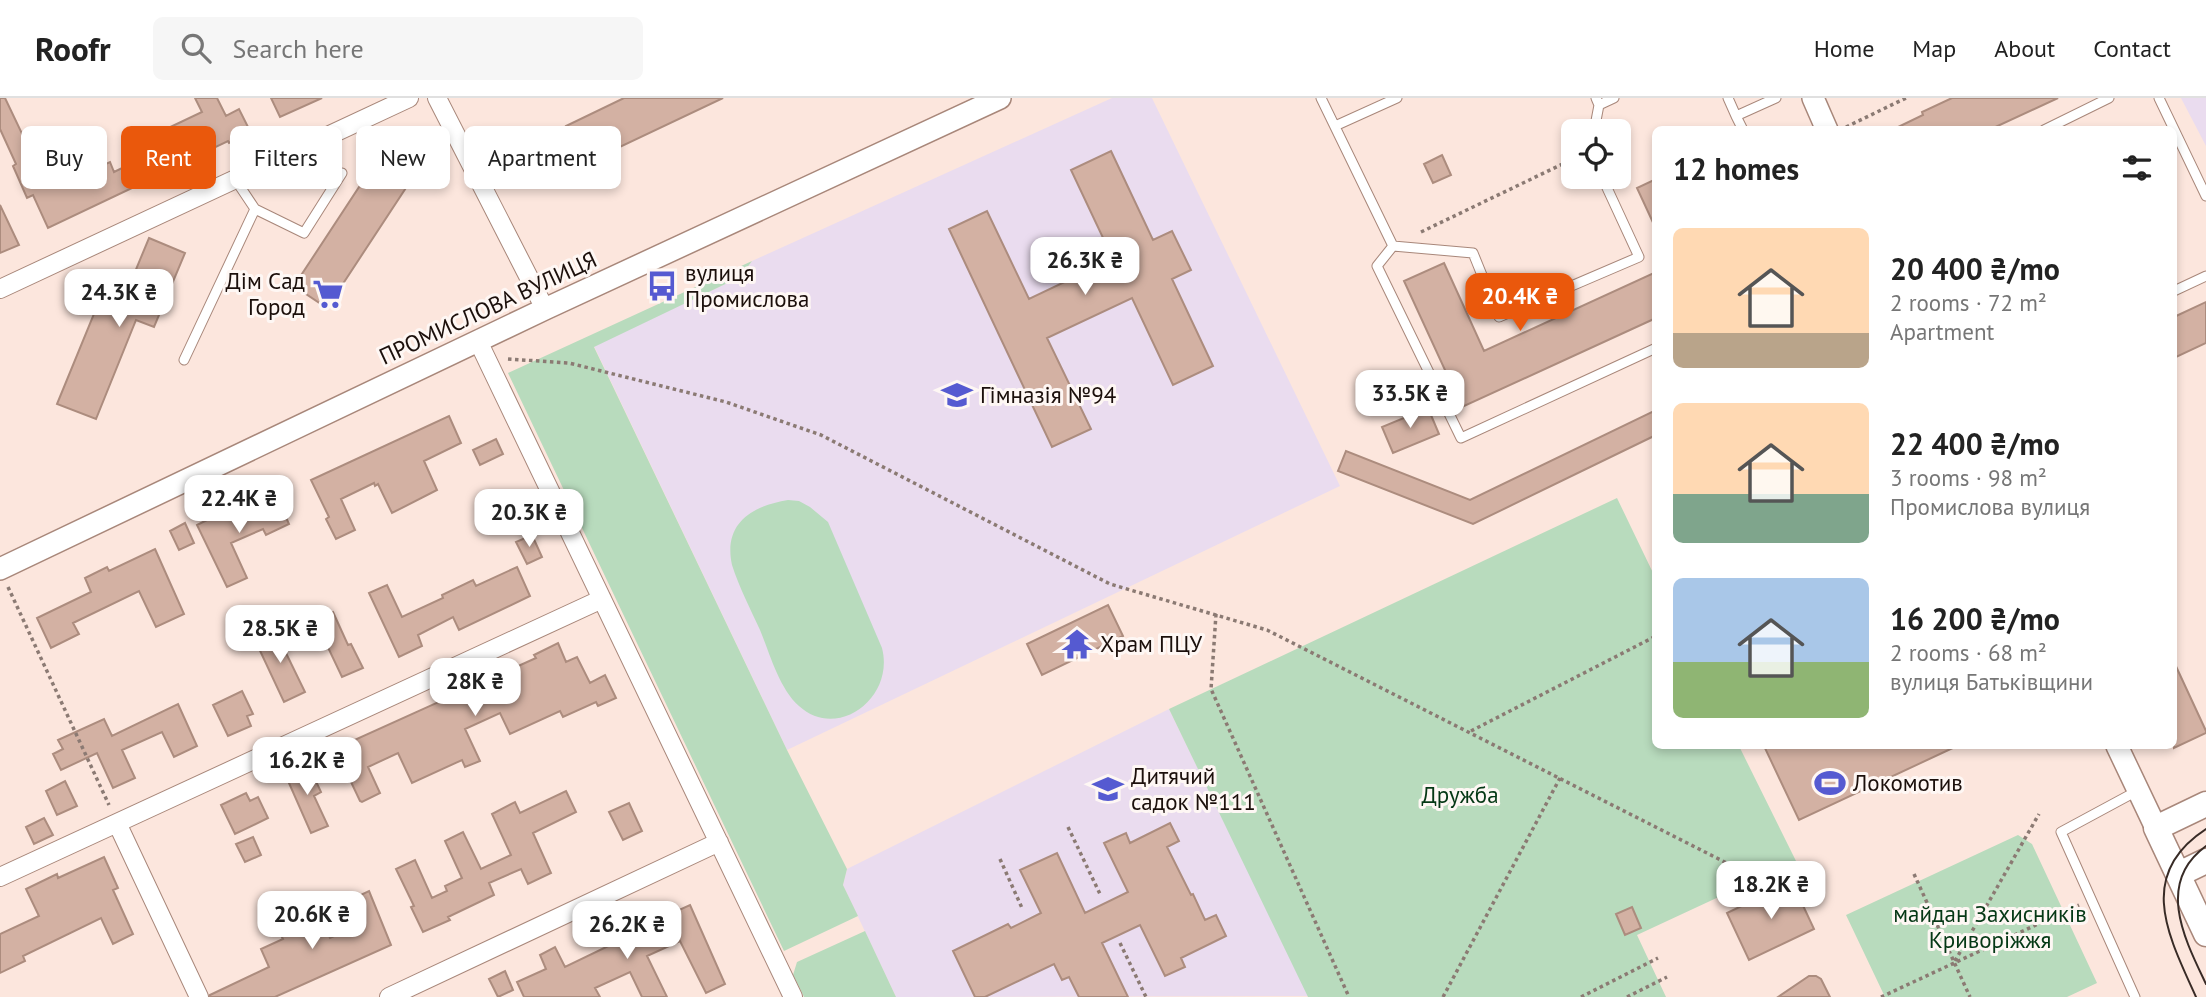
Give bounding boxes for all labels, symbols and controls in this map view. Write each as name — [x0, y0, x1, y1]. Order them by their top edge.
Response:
search box — [153, 17, 643, 80]
text: Roofr — [35, 27, 111, 70]
icon: search — [177, 29, 215, 67]
text: Search here — [233, 32, 364, 65]
text: Home — [1814, 33, 1874, 64]
text: Map — [1912, 33, 1956, 64]
text: About — [1994, 33, 2055, 64]
text: Contact — [2093, 33, 2171, 64]
map controls — [1561, 119, 1631, 189]
button: locate — [1561, 119, 1631, 189]
chip: Buy — [21, 126, 107, 189]
chip: Rent — [121, 126, 216, 189]
chip: Filters — [230, 126, 342, 189]
chip: New — [356, 126, 450, 189]
chip: Apartment — [464, 126, 621, 189]
text: 12 homes — [1673, 149, 1799, 188]
icon: filters — [2118, 149, 2156, 187]
pin: 26.3K ₴ — [1020, 238, 1150, 297]
street label: ПРОМИСЛОВА ВУЛИЦЯ — [374, 244, 601, 371]
text: 26.3K ₴ — [1046, 245, 1124, 274]
text: 20 400 ₴/mo — [1890, 249, 2060, 288]
icon: home — [1729, 256, 1813, 340]
place label: вулиця Промислова — [685, 258, 809, 313]
place label: Дім Сад Город — [225, 266, 305, 321]
bus stop icon: вулиця Промислова — [645, 269, 679, 303]
pin: 24.3K ₴ — [54, 270, 184, 329]
pin: 20.4K ₴ — [1455, 274, 1585, 333]
text: 24.3K ₴ — [80, 277, 158, 306]
supermarket icon: Дім Сад Город — [311, 277, 345, 311]
text: 20.4K ₴ — [1481, 281, 1559, 310]
text: 2 rooms · 72 m² — [1890, 288, 2047, 317]
text: Apartment — [1890, 317, 1994, 346]
pin: 33.5K ₴ — [1345, 370, 1475, 430]
school or university icon: Гімназія №94 — [940, 378, 974, 412]
text: 33.5K ₴ — [1371, 378, 1449, 407]
place label: Гімназія №94 — [980, 380, 1117, 409]
text: 22 400 ₴/mo — [1890, 424, 2060, 463]
icon: home — [1729, 431, 1813, 515]
text: 3 rooms · 98 m² — [1890, 463, 2047, 492]
pin: 22.4K ₴ — [174, 476, 304, 535]
text: 22.4K ₴ — [200, 483, 278, 512]
pin: 20.3K ₴ — [464, 490, 594, 549]
text: Промислова вулиця — [1890, 492, 2090, 521]
text: 20.3K ₴ — [490, 497, 568, 526]
text: 16 200 ₴/mo — [1890, 599, 2060, 638]
pin: 28.5K ₴ — [215, 606, 345, 665]
icon: home — [1729, 606, 1813, 690]
text: 28.5K ₴ — [241, 613, 319, 642]
temple icon: Храм ПЦУ — [1060, 627, 1094, 661]
place label: Храм ПЦУ — [1100, 629, 1202, 658]
text: 2 rooms · 68 m² — [1890, 638, 2047, 667]
pin: 28K ₴ — [426, 658, 524, 718]
text: 28K ₴ — [446, 666, 504, 695]
text: вулиця Батьківщини — [1890, 667, 2093, 696]
pin: 16.2K ₴ — [242, 738, 372, 797]
text: 16.2K ₴ — [268, 745, 346, 774]
place label: Дитячий садок №111 — [1131, 761, 1256, 816]
sports icon: Локомотив — [1813, 766, 1847, 800]
place label: Локомотив — [1852, 768, 1963, 797]
school or university icon: Дитячий садок №111 — [1091, 772, 1125, 806]
park label: Дружба — [1421, 780, 1499, 809]
pin: 18.2K ₴ — [1706, 862, 1836, 921]
text: 18.2K ₴ — [1732, 869, 1810, 898]
pin: 20.6K ₴ — [247, 892, 377, 951]
text: 20.6K ₴ — [273, 899, 351, 928]
park label: майдан Захисників Криворіжжя — [1893, 899, 2087, 954]
pin: 26.2K ₴ — [562, 902, 692, 961]
text: 26.2K ₴ — [588, 909, 666, 938]

